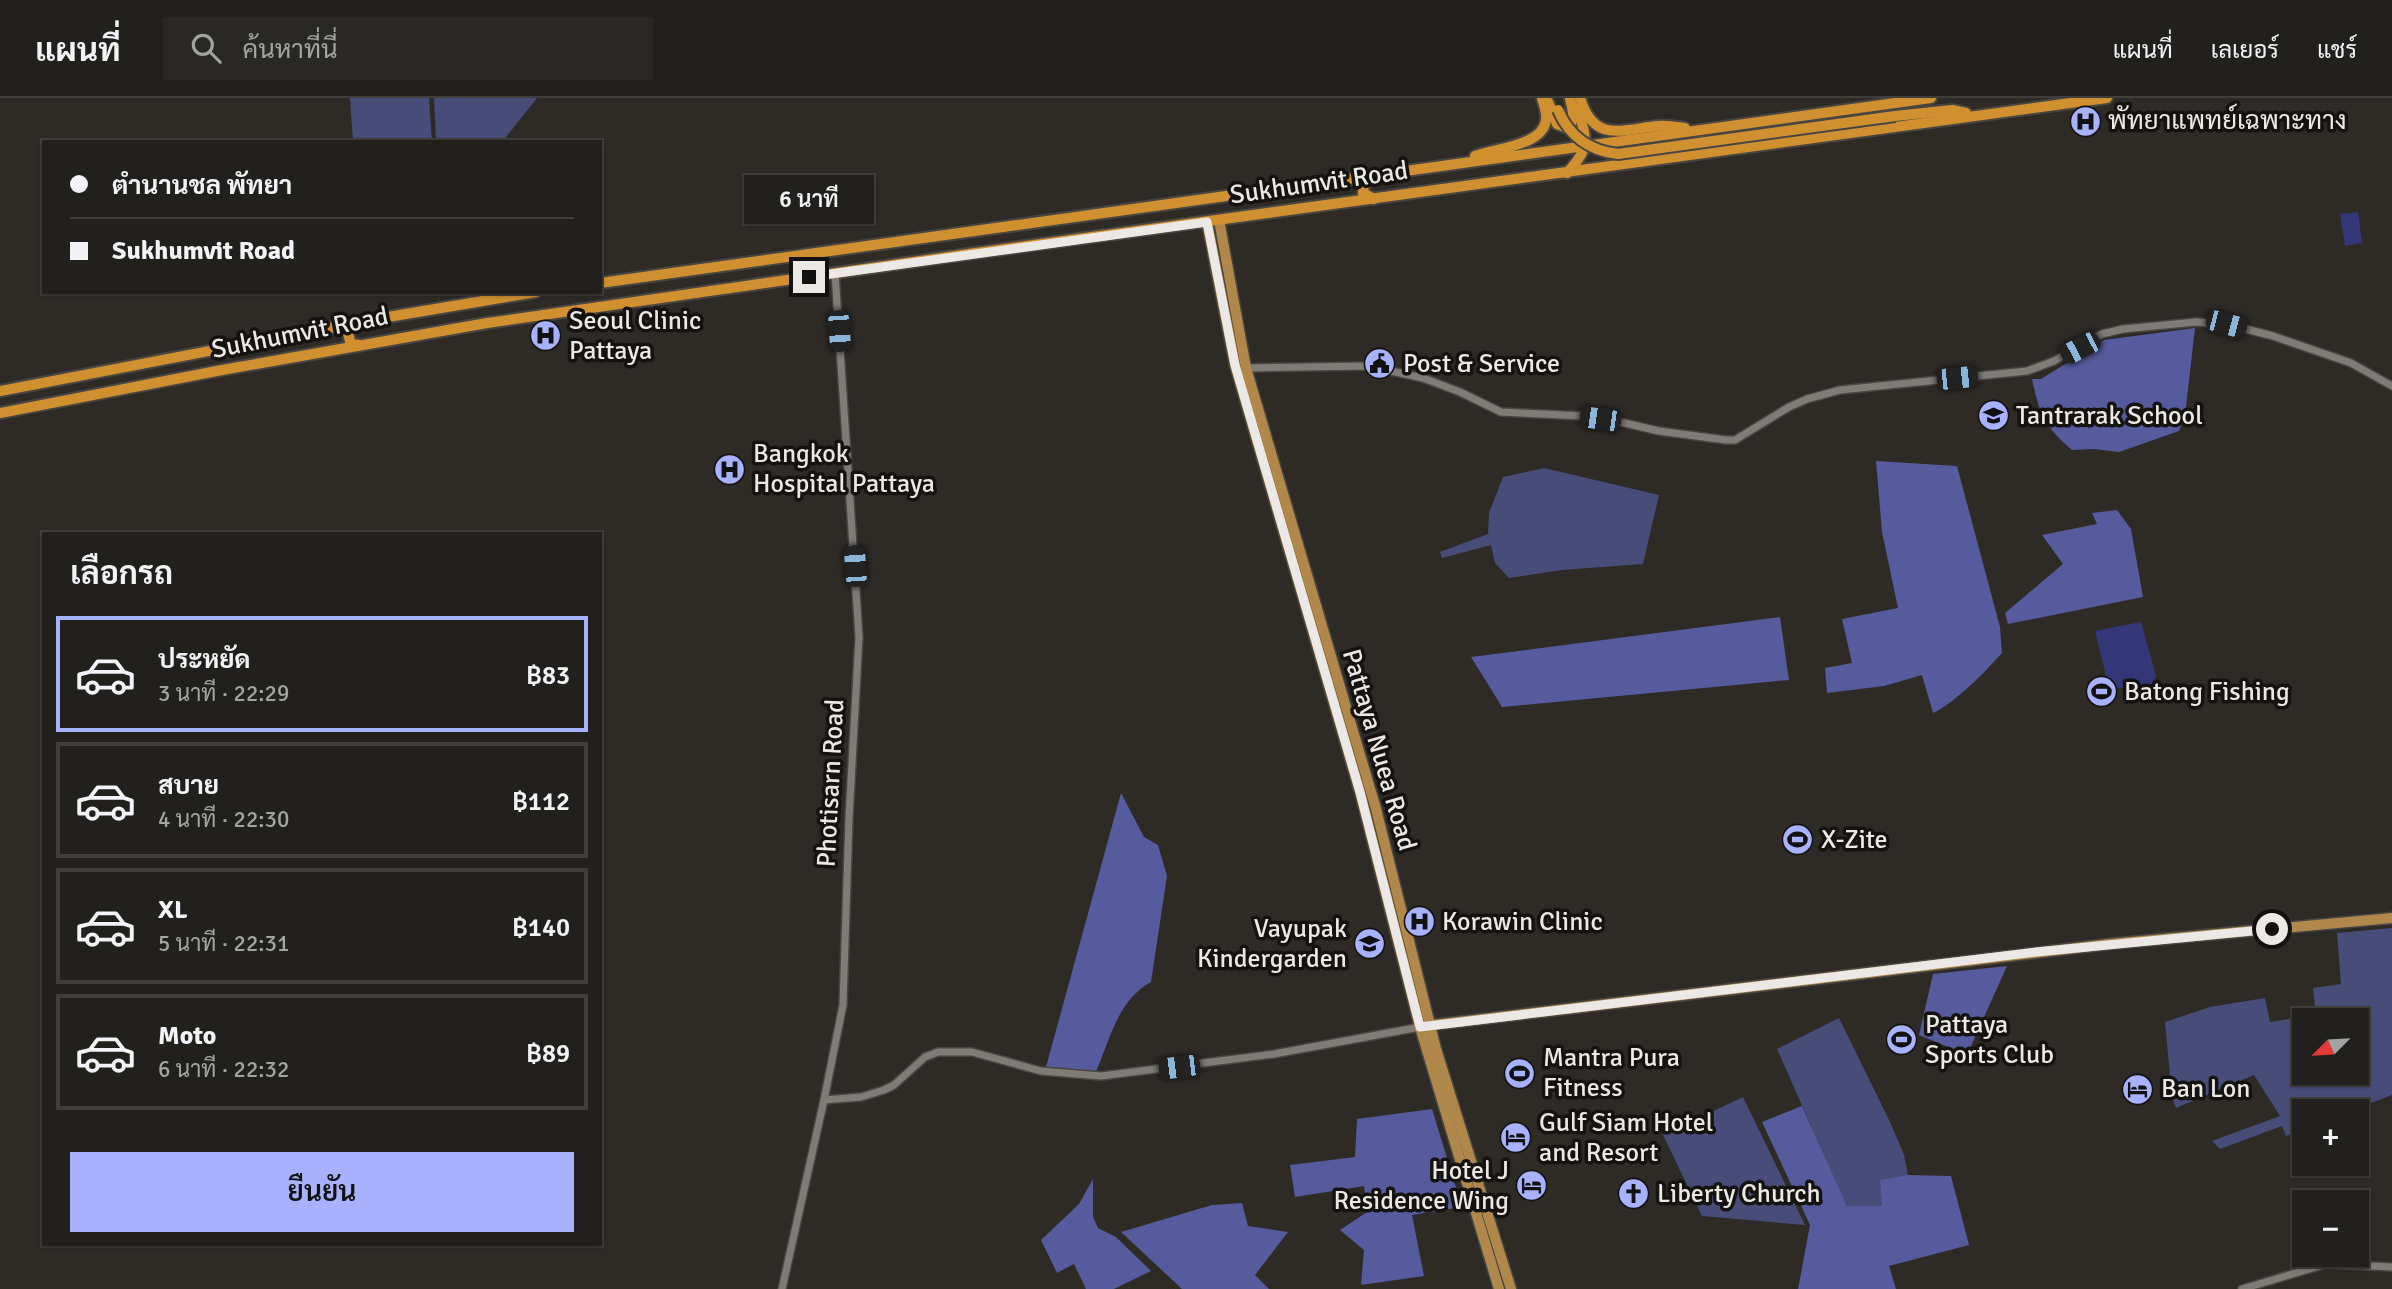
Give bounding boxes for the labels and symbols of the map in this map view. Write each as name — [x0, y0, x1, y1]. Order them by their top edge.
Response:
place label: พัทยาแพทย์เฉพาะทาง — [2108, 103, 2347, 137]
hospital icon: พัทยาแพทย์เฉพาะทาง — [2068, 104, 2102, 138]
street label: Sukhumvit Road — [1228, 155, 1410, 211]
callout: 6 นาที — [744, 176, 874, 225]
route end — [793, 261, 825, 293]
street label: Sukhumvit Road — [209, 300, 391, 366]
place label: Seoul Clinic Pattaya — [569, 305, 701, 367]
car — [2203, 308, 2250, 340]
car — [828, 309, 851, 353]
hospital icon: Seoul Clinic Pattaya — [529, 319, 563, 353]
car — [2057, 329, 2104, 367]
public building icon: Post & Service — [1363, 347, 1397, 381]
place label: Post & Service — [1403, 348, 1560, 380]
car — [1936, 365, 1979, 391]
school or university icon: Tantrarak School — [1976, 399, 2010, 433]
place label: Tantrarak School — [2016, 400, 2203, 432]
car — [1578, 406, 1623, 432]
place label: Bangkok Hospital Pattaya — [753, 438, 935, 500]
hospital icon: Bangkok Hospital Pattaya — [713, 452, 747, 486]
car — [844, 544, 867, 588]
street label: Pattaya Nuea Road — [1335, 645, 1423, 855]
sports icon: Batong Fishing — [2084, 675, 2118, 709]
place label: Batong Fishing — [2124, 676, 2290, 708]
street label: Photisarn Road — [811, 698, 851, 868]
sports icon: X-Zite — [1781, 823, 1815, 857]
place label: X-Zite — [1821, 824, 1888, 856]
hospital icon: Korawin Clinic — [1402, 905, 1436, 939]
place label: Korawin Clinic — [1442, 906, 1603, 938]
place label: Vayupak Kindergarden — [1197, 913, 1347, 975]
route start — [2256, 913, 2288, 945]
school or university icon: Vayupak Kindergarden — [1353, 927, 1387, 961]
north arrow — [2292, 1008, 2370, 1085]
place label: Pattaya Sports Club — [1925, 1009, 2054, 1071]
sports icon: Pattaya Sports Club — [1885, 1023, 1919, 1057]
place label: Mantra Pura Fitness — [1543, 1042, 1680, 1104]
car — [1157, 1054, 1202, 1080]
sports icon: Mantra Pura Fitness — [1503, 1056, 1537, 1090]
hotel icon: Ban Lon — [2121, 1072, 2155, 1106]
place label: Ban Lon — [2161, 1073, 2250, 1105]
place label: Gulf Siam Hotel and Resort — [1539, 1107, 1713, 1169]
hotel icon: Gulf Siam Hotel and Resort — [1499, 1121, 1533, 1155]
place label: Hotel J Residence Wing — [1333, 1155, 1509, 1217]
hotel icon: Hotel J Residence Wing — [1515, 1169, 1549, 1203]
church icon: Liberty Church — [1617, 1177, 1651, 1211]
place label: Liberty Church — [1657, 1178, 1821, 1210]

